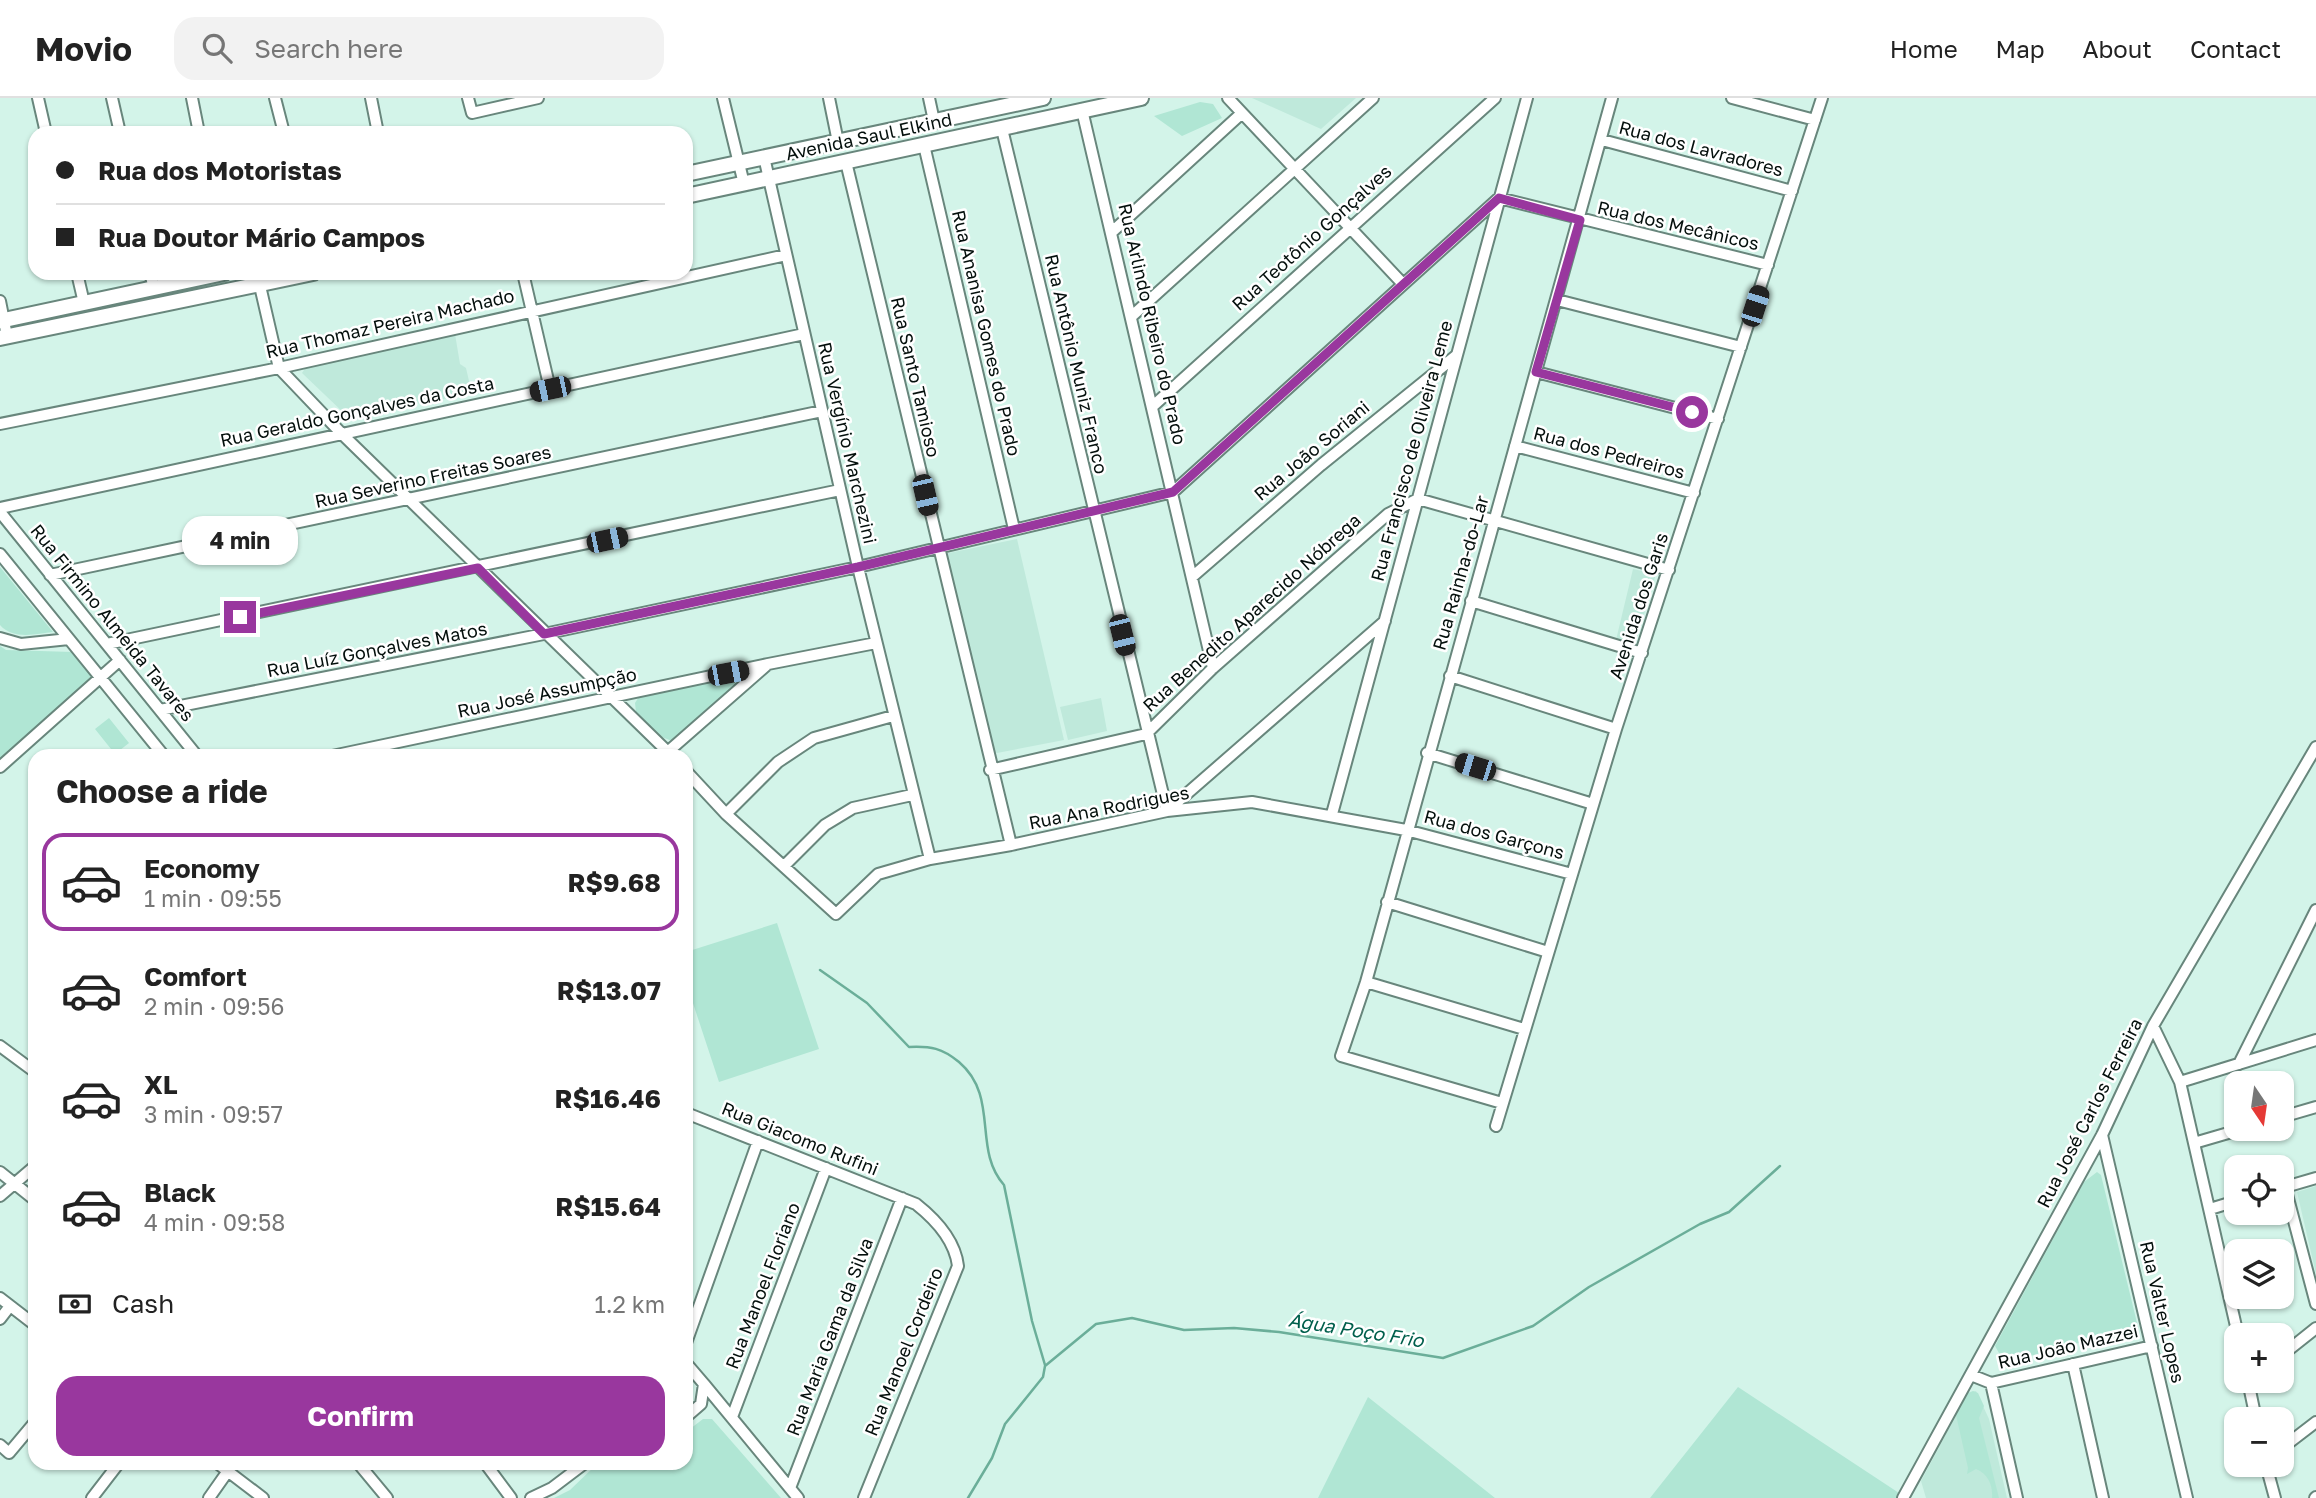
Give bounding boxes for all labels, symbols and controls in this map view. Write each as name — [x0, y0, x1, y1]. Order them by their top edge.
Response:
search box — [174, 17, 664, 80]
text: Movio — [35, 29, 132, 68]
icon: search — [198, 29, 236, 67]
text: Search here — [254, 33, 403, 64]
text: Home — [1890, 34, 1958, 63]
text: Map — [1996, 34, 2045, 63]
text: About — [2083, 34, 2152, 63]
text: Contact — [2190, 34, 2281, 63]
street label: Avenida Saul Elkind — [784, 108, 954, 164]
street label: Rua dos Lavradores — [1617, 115, 1786, 181]
text: Rua dos Motoristas — [98, 155, 342, 186]
street label: Rua Teotônio Gonçalves — [1227, 160, 1396, 315]
street label: Rua dos Mecânicos — [1595, 196, 1761, 254]
street label: Rua Arlindo Ribeiro do Prado — [1114, 201, 1191, 447]
street label: Rua Ananisa Gomes do Prado — [948, 208, 1026, 458]
text: Rua Doutor Mário Campos — [98, 222, 425, 253]
street label: Rua Antônio Muniz Franco — [1041, 252, 1113, 476]
car — [1739, 283, 1772, 329]
street label: Rua Thomaz Pereira Machado — [263, 284, 516, 362]
street label: Rua Santo Tamioso — [887, 294, 945, 459]
street label: Rua Francisco de Oliveira Leme — [1366, 318, 1456, 583]
street label: Rua Vergínio Marchezini — [814, 340, 882, 546]
street label: Rua Geraldo Gonçalves da Costa — [218, 371, 496, 451]
car — [528, 374, 573, 404]
street label: Rua João Soriani — [1249, 396, 1374, 505]
route start — [1676, 396, 1708, 428]
street label: Rua dos Pedreiros — [1531, 421, 1687, 483]
street label: Rua Severino Freitas Soares — [313, 440, 553, 512]
car — [911, 472, 940, 518]
street label: Rua Rainha-do-Lar — [1427, 493, 1493, 653]
street label: Rua Benedito Aparecido Nóbrega — [1138, 509, 1365, 716]
callout: 4 min — [182, 516, 298, 564]
street label: Rua Firmino Almeida Tavares — [26, 519, 199, 725]
car — [585, 525, 630, 555]
text: 4 min — [210, 526, 270, 554]
street label: Avenida dos Garis — [1604, 530, 1672, 682]
route end — [224, 601, 256, 633]
car — [1107, 612, 1138, 658]
street label: Rua Luíz Gonçalves Matos — [265, 617, 489, 681]
car — [706, 659, 751, 687]
street label: Rua José Assumpção — [455, 662, 638, 722]
car — [1452, 751, 1499, 783]
text: Choose a ride — [56, 772, 268, 810]
street label: Rua Ana Rodrigues — [1027, 781, 1191, 833]
street label: Rua dos Garçons — [1422, 805, 1567, 863]
icon: car — [60, 851, 123, 914]
text: Economy — [144, 853, 260, 884]
text: R$9.68 — [568, 867, 661, 898]
text: 1 min · 09:55 — [144, 884, 282, 912]
icon: car — [60, 959, 123, 1022]
text: Comfort — [144, 961, 247, 992]
text: R$13.07 — [557, 975, 661, 1006]
text: 2 min · 09:56 — [144, 992, 284, 1020]
street label: Rua José Carlos Ferreira — [2032, 1014, 2147, 1211]
icon: car — [60, 1067, 123, 1130]
text: XL — [144, 1069, 178, 1100]
north arrow — [2224, 1071, 2294, 1141]
map controls — [2224, 1071, 2294, 1477]
text: R$16.46 — [555, 1083, 661, 1114]
street label: Rua Giacomo Rufini — [719, 1097, 882, 1180]
text: 3 min · 09:57 — [144, 1100, 283, 1128]
button: locate — [2224, 1155, 2294, 1225]
icon: car — [60, 1175, 123, 1238]
text: Black — [144, 1177, 216, 1208]
text: R$15.64 — [555, 1191, 661, 1222]
street label: Rua Manoel Floriano — [720, 1199, 804, 1372]
text: 4 min · 09:58 — [144, 1208, 285, 1236]
street label: Rua Maria Gama da Silva — [781, 1235, 877, 1439]
street label: Rua Valter Lopes — [2136, 1239, 2190, 1385]
button: layers — [2224, 1239, 2294, 1309]
street label: Rua Manoel Cordeiro — [859, 1264, 947, 1439]
icon: cash — [56, 1285, 94, 1323]
text: Cash — [112, 1288, 174, 1319]
text: 1.2 km — [595, 1290, 665, 1318]
water label: Água Poço Frio — [1287, 1307, 1427, 1352]
street label: Rua João Mazzei — [1996, 1319, 2140, 1373]
button: + — [2224, 1323, 2294, 1393]
button: Confirm — [56, 1376, 665, 1456]
button: − — [2224, 1407, 2294, 1477]

